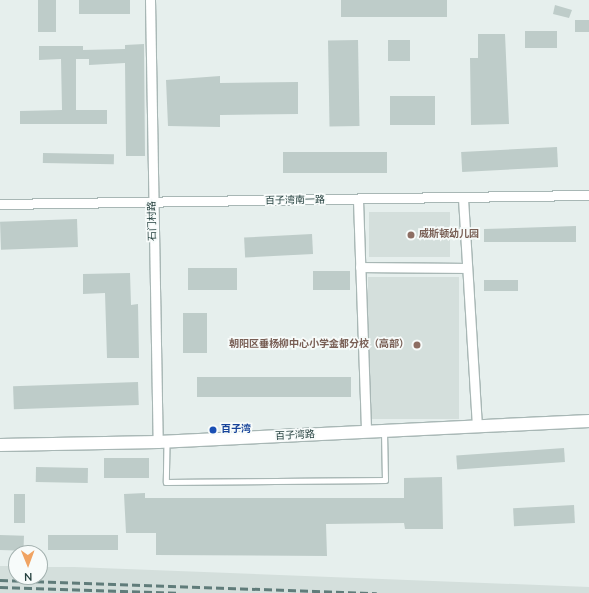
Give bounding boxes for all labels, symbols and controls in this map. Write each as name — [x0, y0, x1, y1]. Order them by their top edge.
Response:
street label: 百子湾南一路 — [265, 194, 325, 208]
street label: 石门村路 — [147, 201, 159, 241]
place label: 威斯顿幼儿园 — [419, 229, 479, 241]
marker: 威斯顿幼儿园 — [406, 230, 416, 240]
place label: 朝阳区垂杨柳中心小学金都分校（高部） — [229, 339, 409, 351]
marker: 朝阳区垂杨柳中心小学金都分校（高部） — [412, 340, 422, 350]
place label: 百子湾 — [221, 424, 251, 436]
marker: 百子湾 — [208, 425, 218, 435]
street label: 百子湾路 — [275, 429, 315, 443]
north arrow — [8, 545, 48, 585]
text: N — [24, 569, 32, 584]

